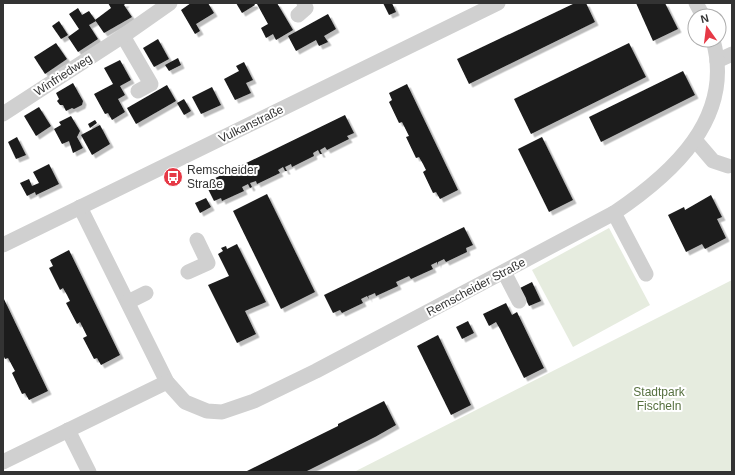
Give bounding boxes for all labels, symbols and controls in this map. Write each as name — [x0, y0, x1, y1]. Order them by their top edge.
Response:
north arrow — [687, 8, 727, 48]
text: N — [699, 12, 710, 25]
street label: Winfriedweg — [31, 51, 95, 99]
street label: Vulkanstraße — [216, 102, 286, 146]
place label: Remscheider Straße — [187, 163, 258, 191]
bus stop icon: Remscheider Straße — [162, 166, 184, 188]
street label: Remscheider Straße — [424, 255, 528, 319]
park label: Stadtpark Fischeln — [633, 385, 686, 413]

